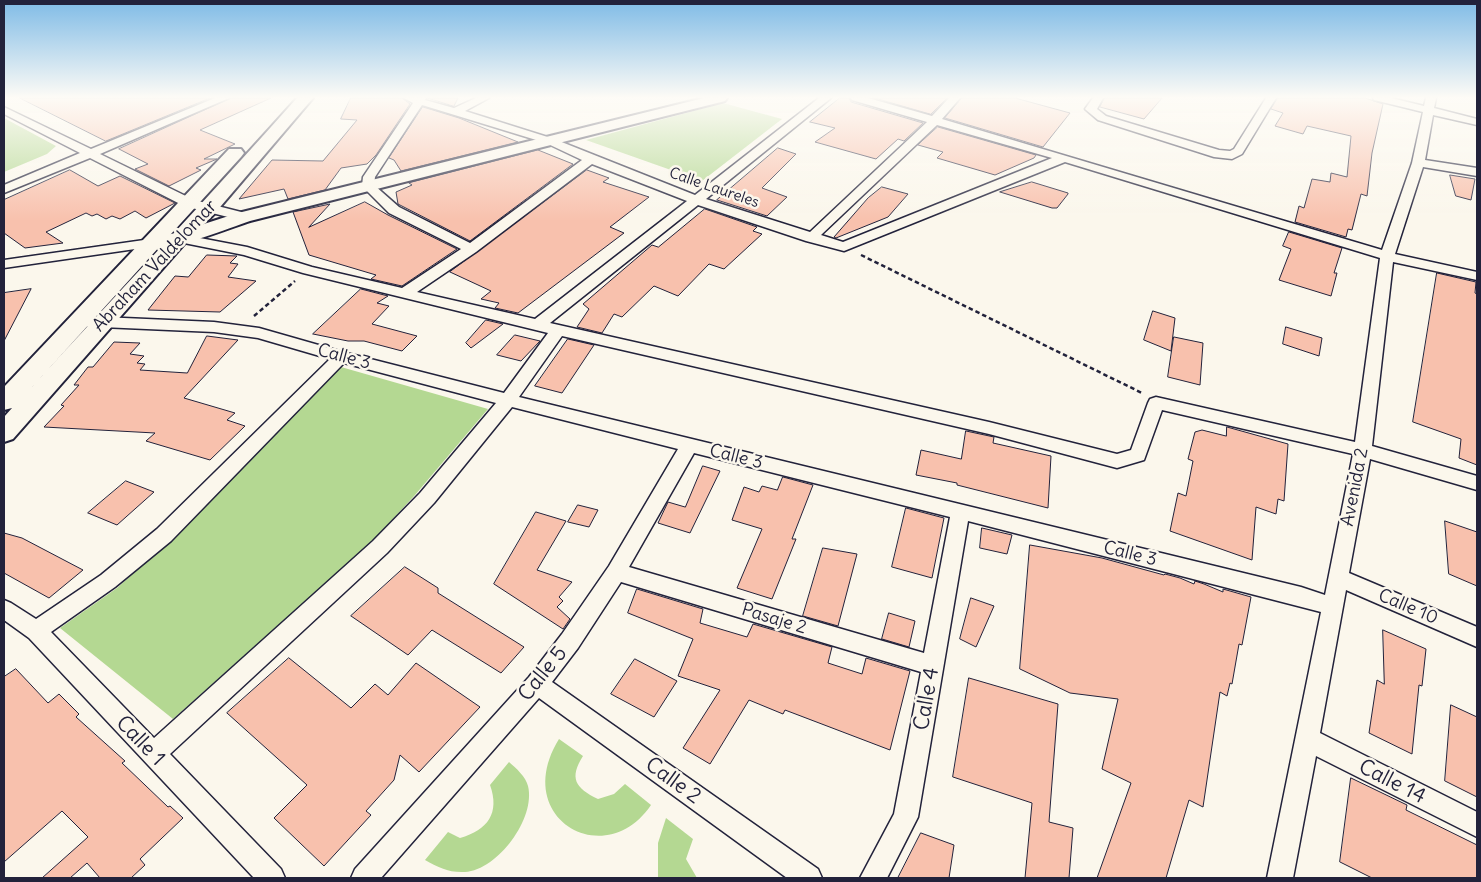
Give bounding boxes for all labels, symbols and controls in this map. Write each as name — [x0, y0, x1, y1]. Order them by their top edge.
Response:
street label: Calle Laureles — [667, 164, 761, 212]
street label: Abraham Valdelomar — [88, 196, 222, 336]
street label: Calle 3 — [315, 340, 373, 374]
street label: Calle 3 — [707, 440, 765, 474]
street label: Avenida 2 — [1337, 446, 1373, 528]
street label: Calle 3 — [1101, 537, 1159, 571]
street label: Calle 10 — [1375, 585, 1441, 629]
street label: Pasaje 2 — [739, 599, 809, 639]
street label: Calle 5 — [513, 641, 573, 707]
street label: Calle 4 — [909, 666, 945, 732]
street label: Calle 1 — [110, 711, 170, 771]
street label: Calle 2 — [640, 752, 706, 810]
street label: Calle 14 — [1354, 754, 1430, 810]

